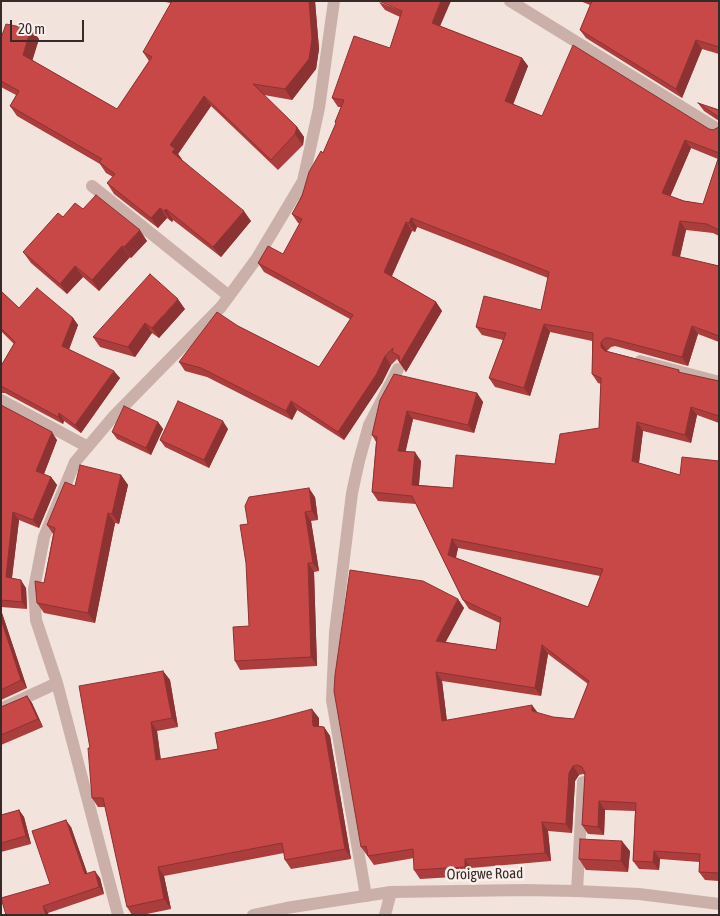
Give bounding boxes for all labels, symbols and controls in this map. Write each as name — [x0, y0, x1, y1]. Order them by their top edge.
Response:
scale bar — [12, 10, 86, 42]
text: 20 m — [18, 20, 45, 37]
street label: Oroigwe Road — [447, 864, 523, 884]

